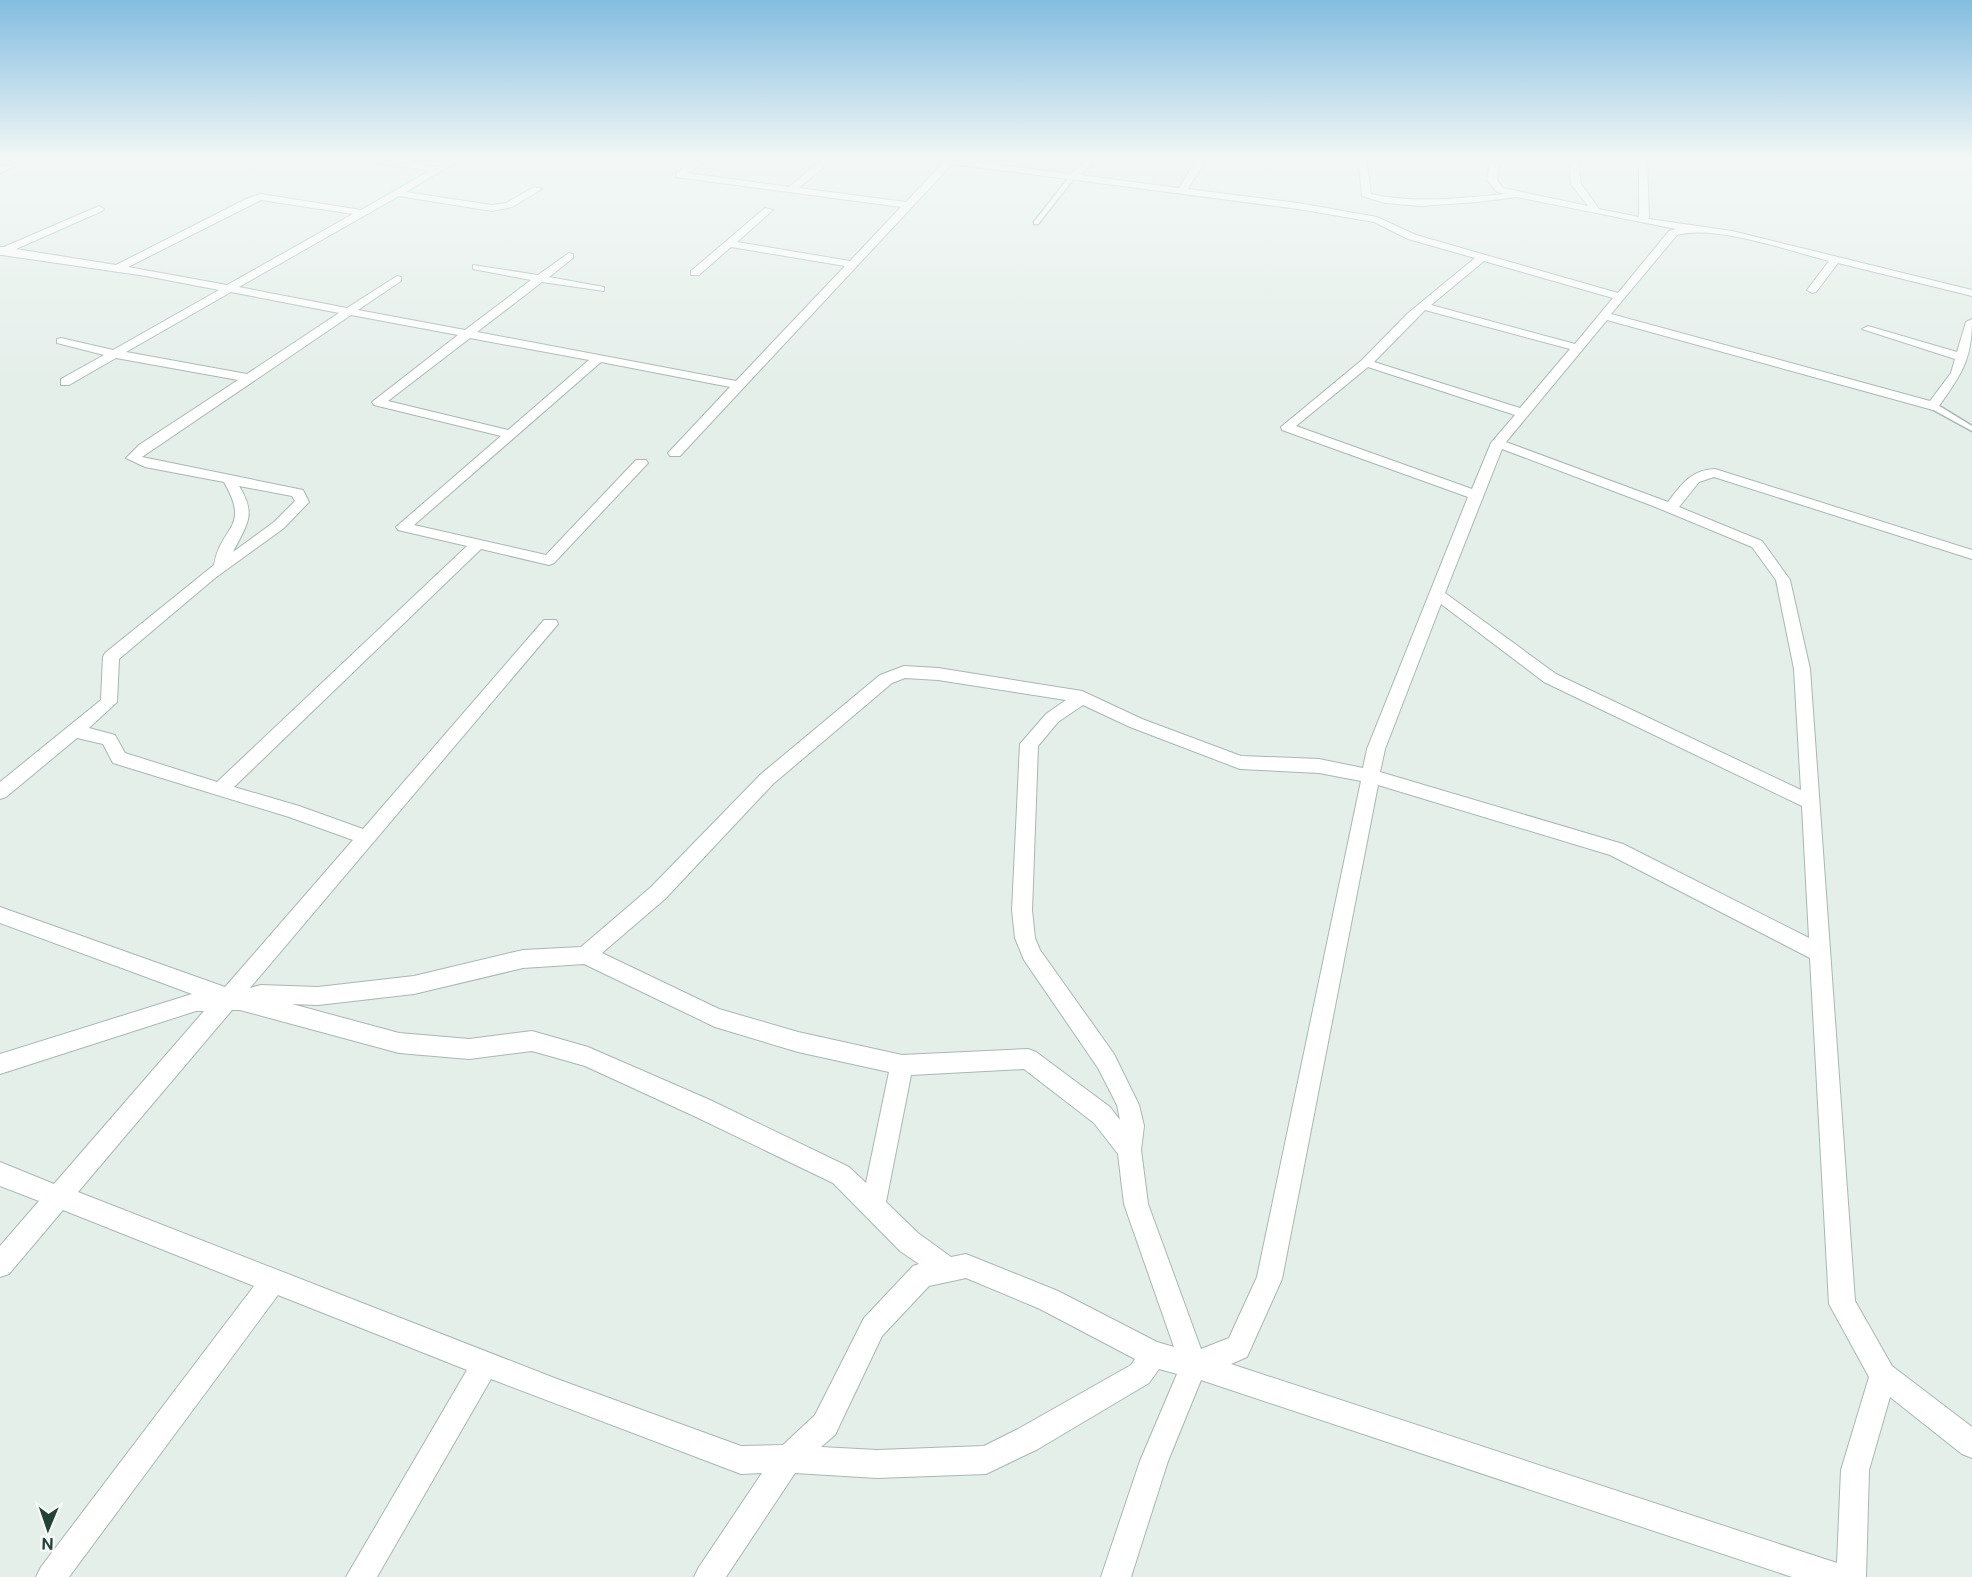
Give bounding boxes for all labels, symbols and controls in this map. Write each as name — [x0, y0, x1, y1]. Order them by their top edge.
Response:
north arrow — [18, 1499, 78, 1559]
text: N — [41, 1534, 54, 1553]

